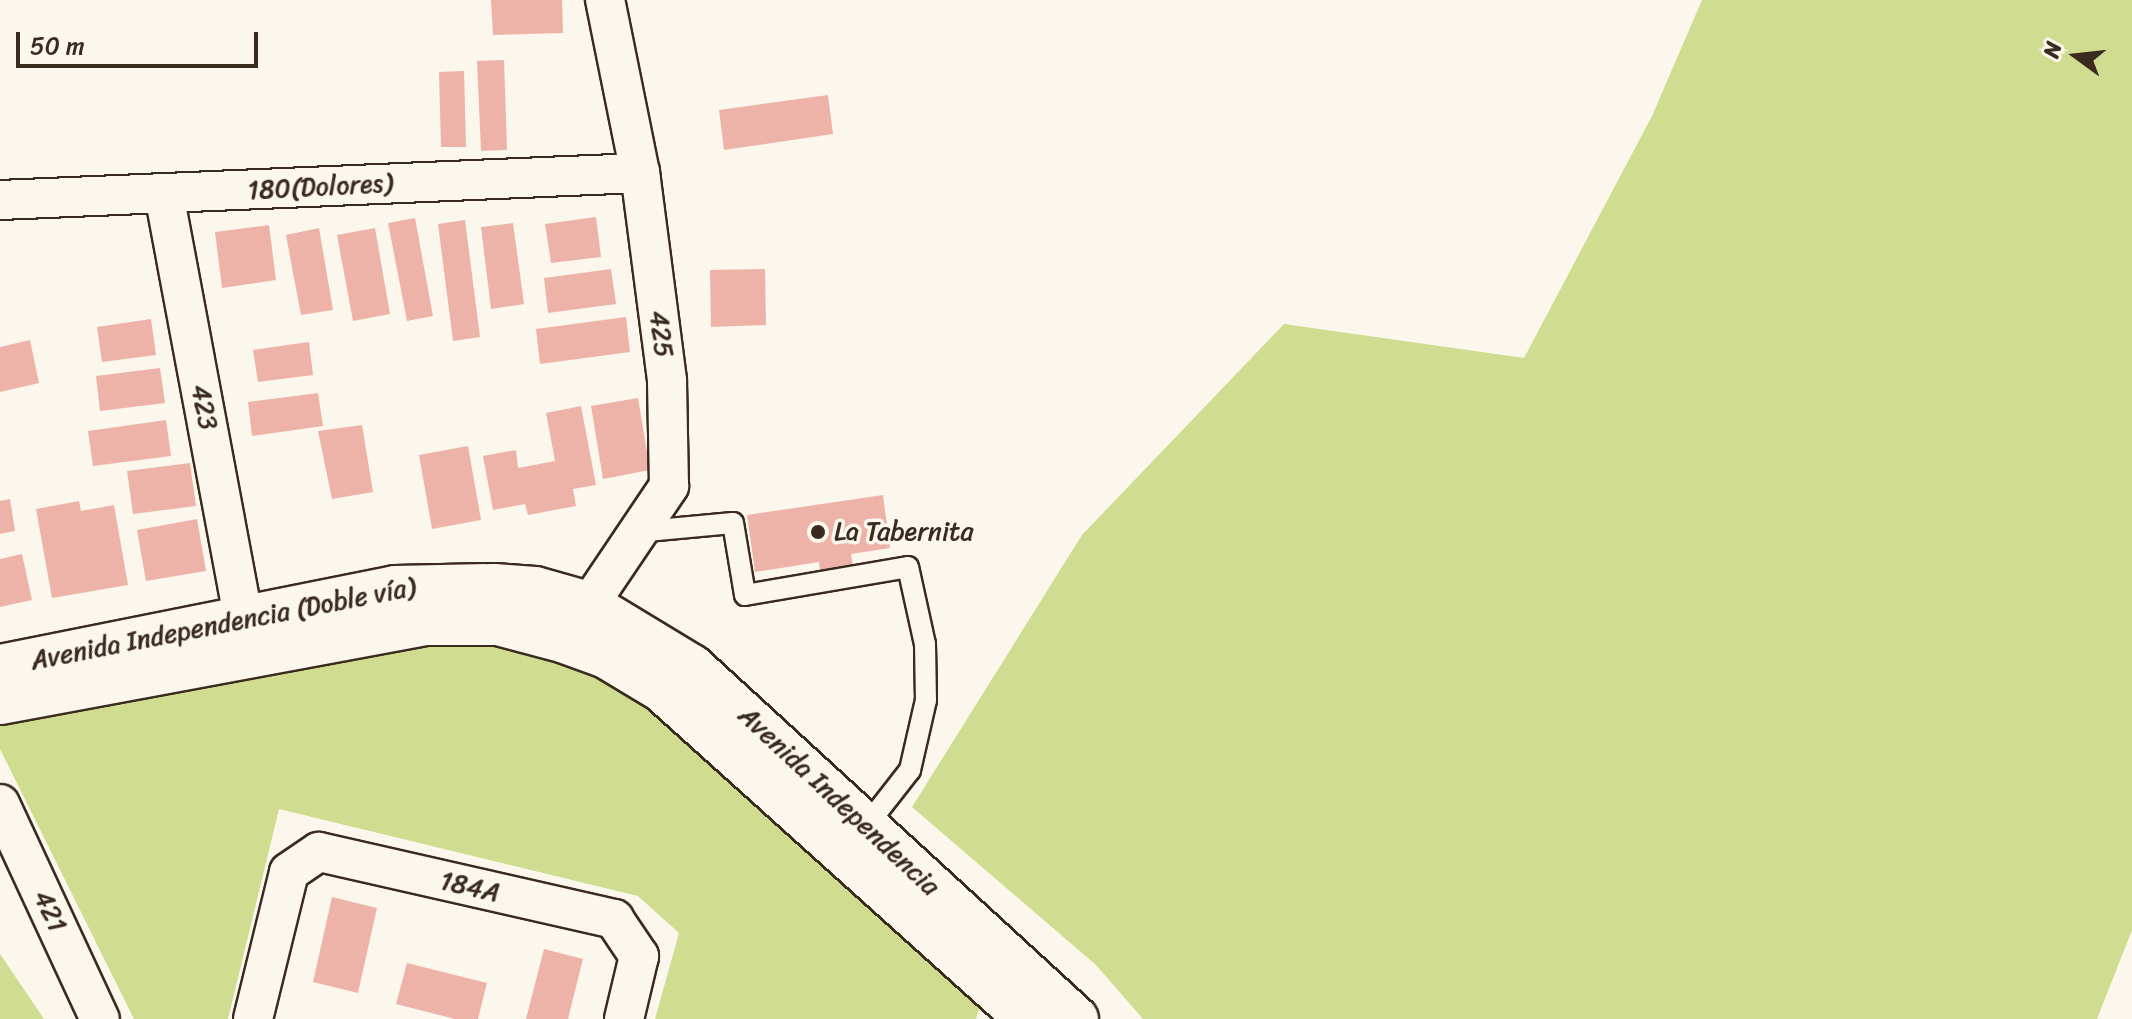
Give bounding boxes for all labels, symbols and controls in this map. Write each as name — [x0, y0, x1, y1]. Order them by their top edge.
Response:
scale bar — [20, 16, 262, 66]
north arrow — [2036, 16, 2116, 96]
text: 50 m — [30, 25, 85, 67]
text: N — [2032, 37, 2073, 62]
street label: 180(Dolores) — [247, 168, 393, 206]
street label: 425 — [643, 309, 679, 359]
street label: 423 — [184, 382, 224, 432]
place label: La Tabernita — [834, 516, 975, 548]
marker: La Tabernita — [809, 523, 827, 541]
street label: Avenida Independencia (Doble vía) — [28, 571, 418, 677]
street label: Avenida Independencia — [732, 700, 946, 902]
street label: 184A — [437, 865, 503, 909]
street label: 421 — [27, 885, 73, 937]

